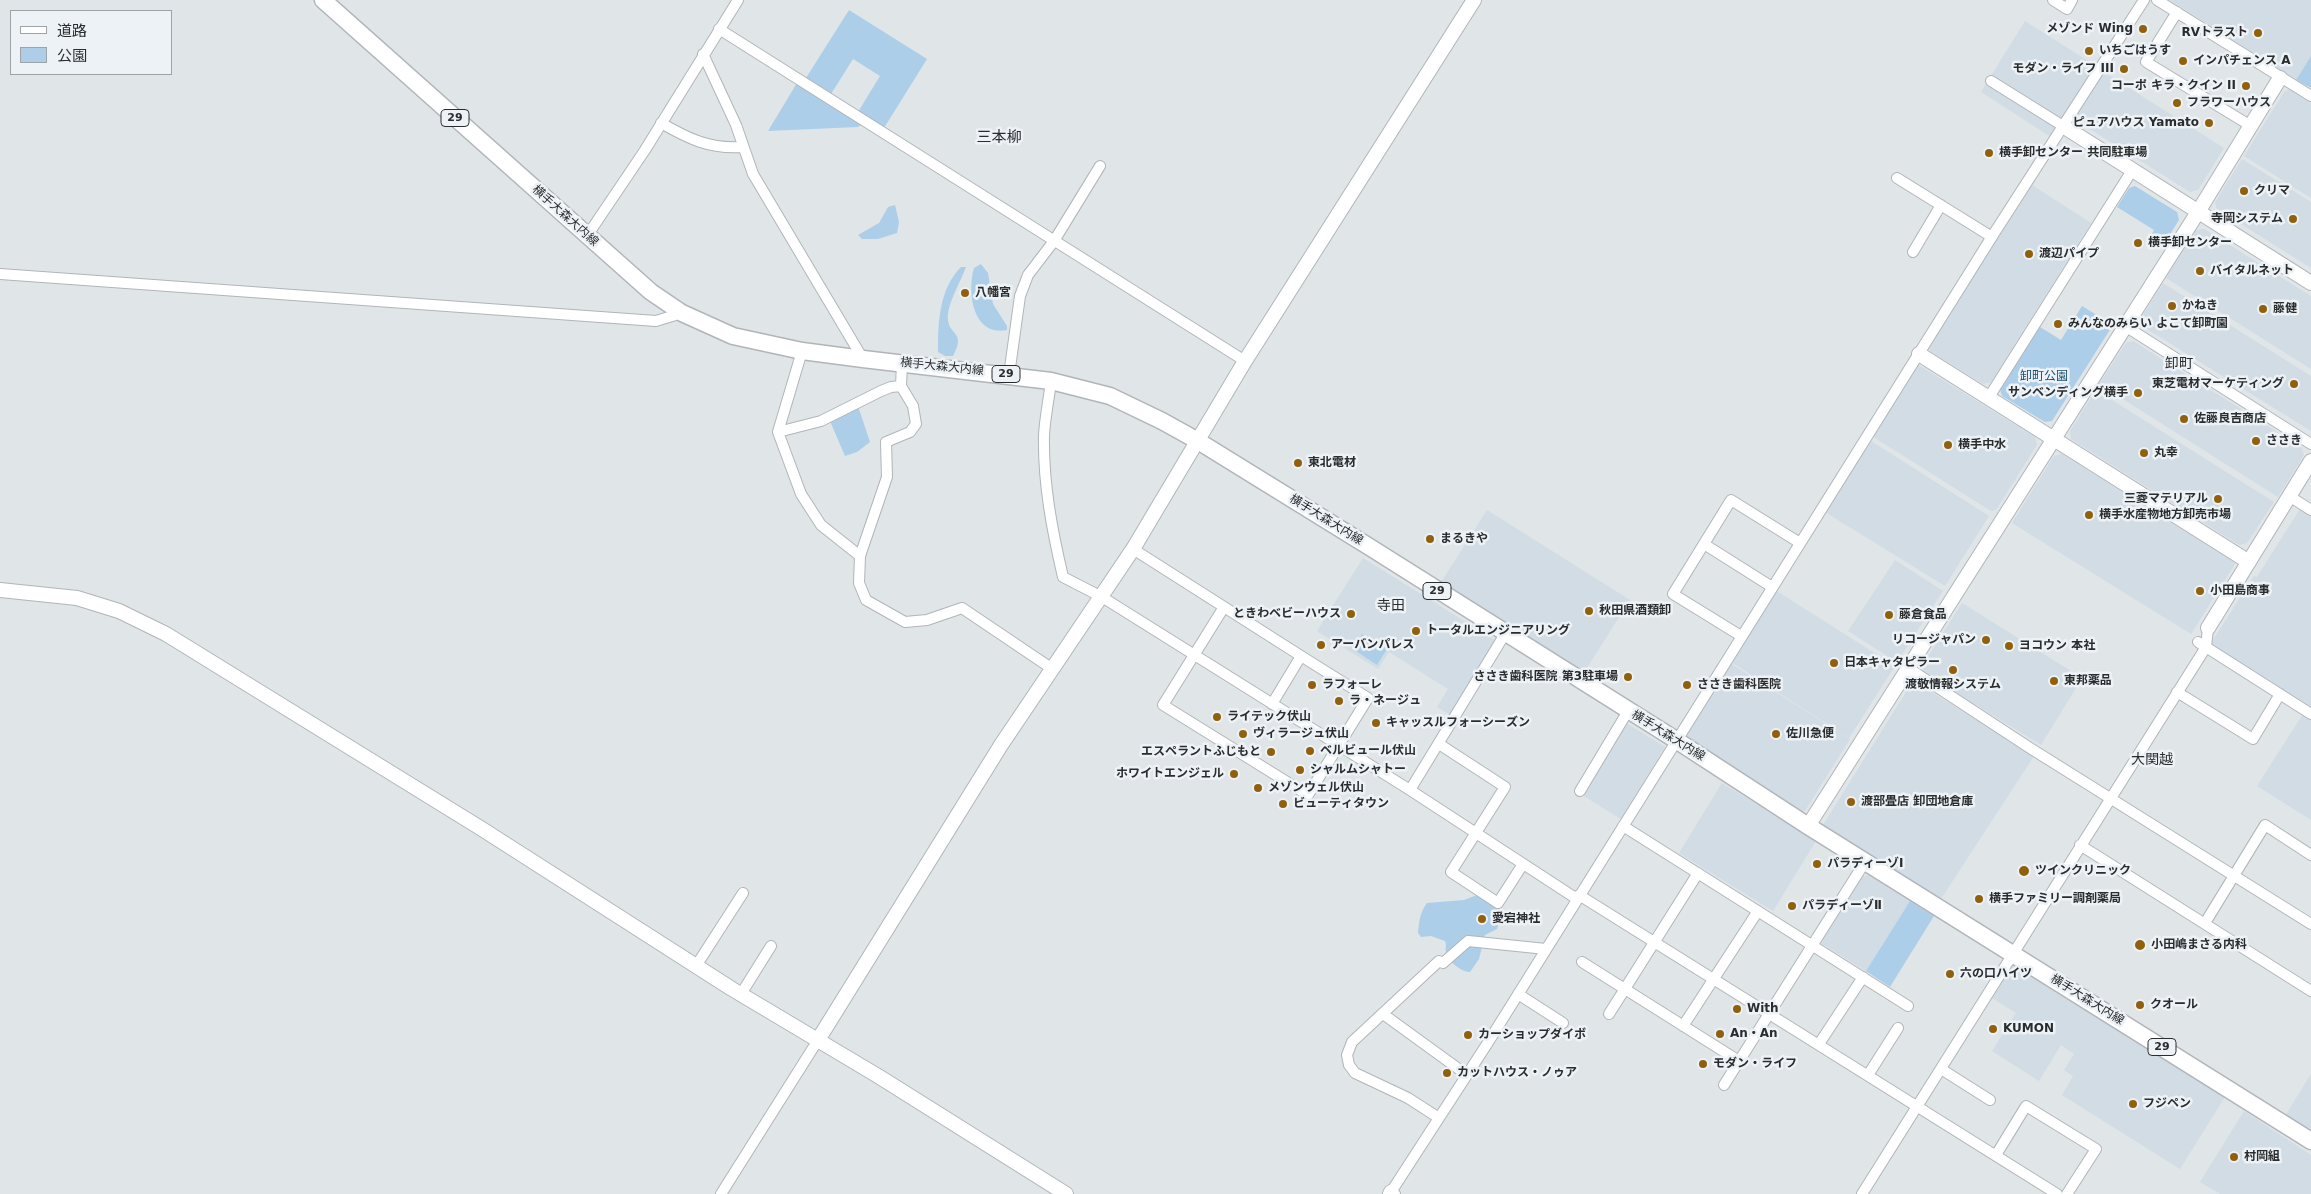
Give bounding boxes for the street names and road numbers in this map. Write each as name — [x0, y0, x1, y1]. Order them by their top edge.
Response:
road number: 29 — [441, 110, 469, 126]
street label: 横手大森大内線 — [529, 183, 601, 249]
street label: 横手大森大内線 — [899, 355, 985, 379]
road number: 29 — [992, 366, 1020, 382]
street label: 横手大森大内線 — [1287, 492, 1365, 548]
road number: 29 — [1423, 582, 1451, 600]
street label: 横手大森大内線 — [1629, 708, 1707, 764]
street label: 横手大森大内線 — [2048, 972, 2126, 1028]
road number: 29 — [2148, 1038, 2176, 1056]

